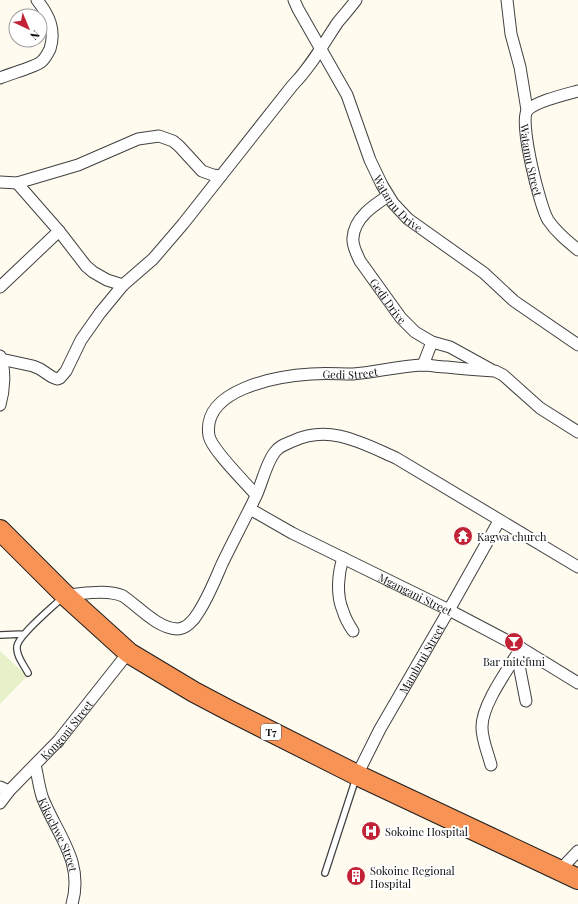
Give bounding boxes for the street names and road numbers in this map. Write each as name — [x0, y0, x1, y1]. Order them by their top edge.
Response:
street label: Watamu Street — [518, 122, 546, 198]
street label: Watamu Drive — [370, 171, 426, 235]
street label: Gedi Drive — [367, 275, 410, 327]
street label: Gedi Street — [322, 363, 379, 382]
street label: Mgangani Street — [376, 569, 455, 618]
street label: Mambrui Street — [395, 621, 447, 696]
street label: Kongoni Street — [37, 697, 96, 763]
road number: T7 — [261, 724, 281, 740]
street label: Kikochwe Street — [36, 795, 82, 873]

